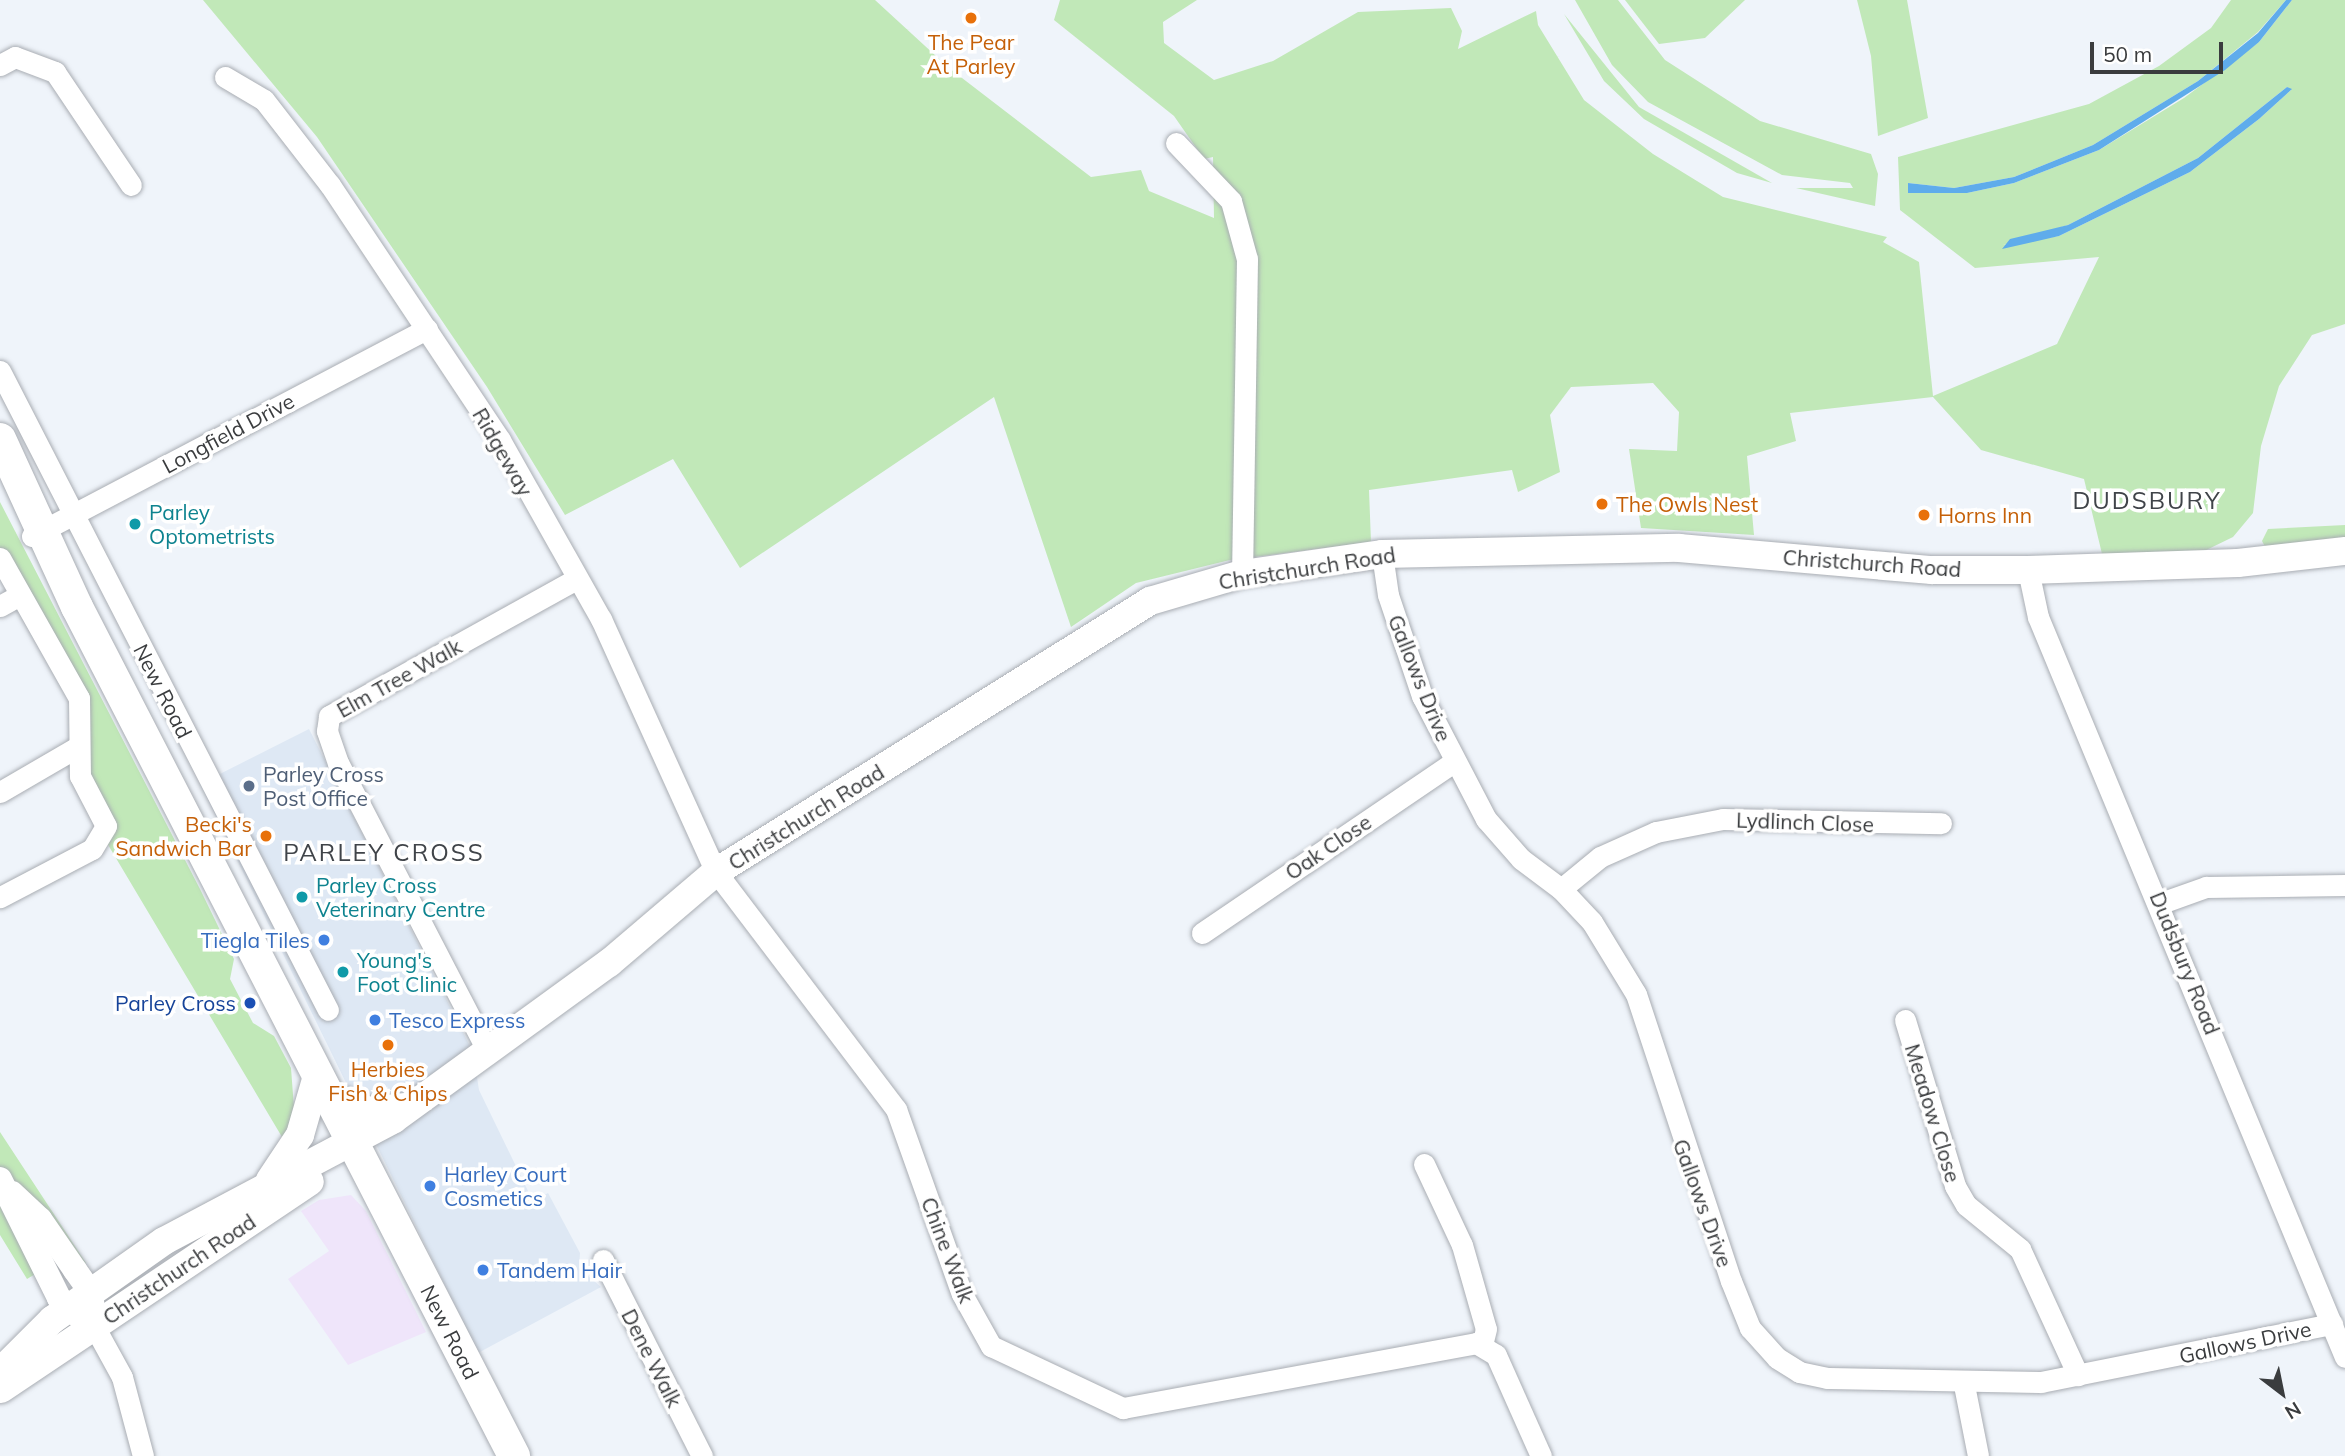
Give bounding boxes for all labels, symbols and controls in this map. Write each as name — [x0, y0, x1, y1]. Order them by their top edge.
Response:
marker: The Pear At Parley — [963, 10, 979, 26]
scale bar — [2093, 28, 2226, 72]
place label: The Pear At Parley — [927, 29, 1015, 79]
text: 50 m — [2103, 41, 2152, 67]
street label: Longfield Drive — [158, 388, 298, 478]
street label: Ridgeway — [468, 403, 538, 501]
district label: DUDSBURY — [2073, 487, 2221, 515]
place label: The Owls Nest — [1616, 491, 1758, 517]
marker: The Owls Nest — [1594, 496, 1610, 512]
place label: Parley Optometrists — [149, 499, 275, 549]
place label: Horns Inn — [1938, 502, 2032, 528]
marker: Horns Inn — [1916, 507, 1932, 523]
marker: Parley Optometrists — [127, 516, 143, 532]
street label: Christchurch Road — [1217, 542, 1397, 594]
street label: Christchurch Road — [1782, 544, 1962, 582]
street label: Gallows Drive — [1383, 611, 1457, 745]
street label: Elm Tree Walk — [332, 633, 466, 723]
street label: New Road — [129, 640, 197, 742]
street label: Christchurch Road — [723, 759, 889, 875]
place label: Parley Cross Post Office — [263, 761, 384, 811]
marker: Parley Cross Post Office — [241, 778, 257, 794]
street label: Lydlinch Close — [1736, 807, 1874, 837]
street label: Oak Close — [1280, 809, 1376, 885]
place label: Becki's Sandwich Bar — [115, 811, 252, 861]
marker: Becki's Sandwich Bar — [258, 828, 274, 844]
district label: PARLEY CROSS — [285, 839, 483, 867]
place label: Parley Cross Veterinary Centre — [316, 872, 486, 922]
street label: Dudsbury Road — [2145, 888, 2225, 1038]
marker: Parley Cross Veterinary Centre — [294, 889, 310, 905]
place label: Tiegla Tiles — [201, 927, 310, 953]
marker: Tiegla Tiles — [316, 932, 332, 948]
place label: Young's Foot Clinic — [357, 947, 457, 997]
marker: Young's Foot Clinic — [335, 964, 351, 980]
place label: Parley Cross — [115, 990, 236, 1016]
marker: Parley Cross — [242, 995, 258, 1011]
place label: Tesco Express — [389, 1007, 526, 1033]
marker: Tesco Express — [367, 1012, 383, 1028]
marker: Herbies Fish & Chips — [380, 1037, 396, 1053]
street label: Meadow Close — [1900, 1041, 1966, 1185]
place label: Herbies Fish & Chips — [328, 1056, 448, 1106]
street label: Gallows Drive — [1668, 1136, 1738, 1270]
place label: Harley Court Cosmetics — [444, 1161, 566, 1211]
marker: Harley Court Cosmetics — [422, 1178, 438, 1194]
street label: Chine Walk — [916, 1193, 980, 1307]
street label: Christchurch Road — [98, 1209, 260, 1329]
place label: Tandem Hair — [497, 1257, 622, 1283]
marker: Tandem Hair — [475, 1262, 491, 1278]
street label: New Road — [416, 1281, 484, 1383]
street label: Dene Walk — [617, 1305, 687, 1411]
street label: Gallows Drive — [2177, 1316, 2313, 1368]
north arrow — [2247, 1358, 2317, 1428]
text: N — [2281, 1397, 2306, 1425]

